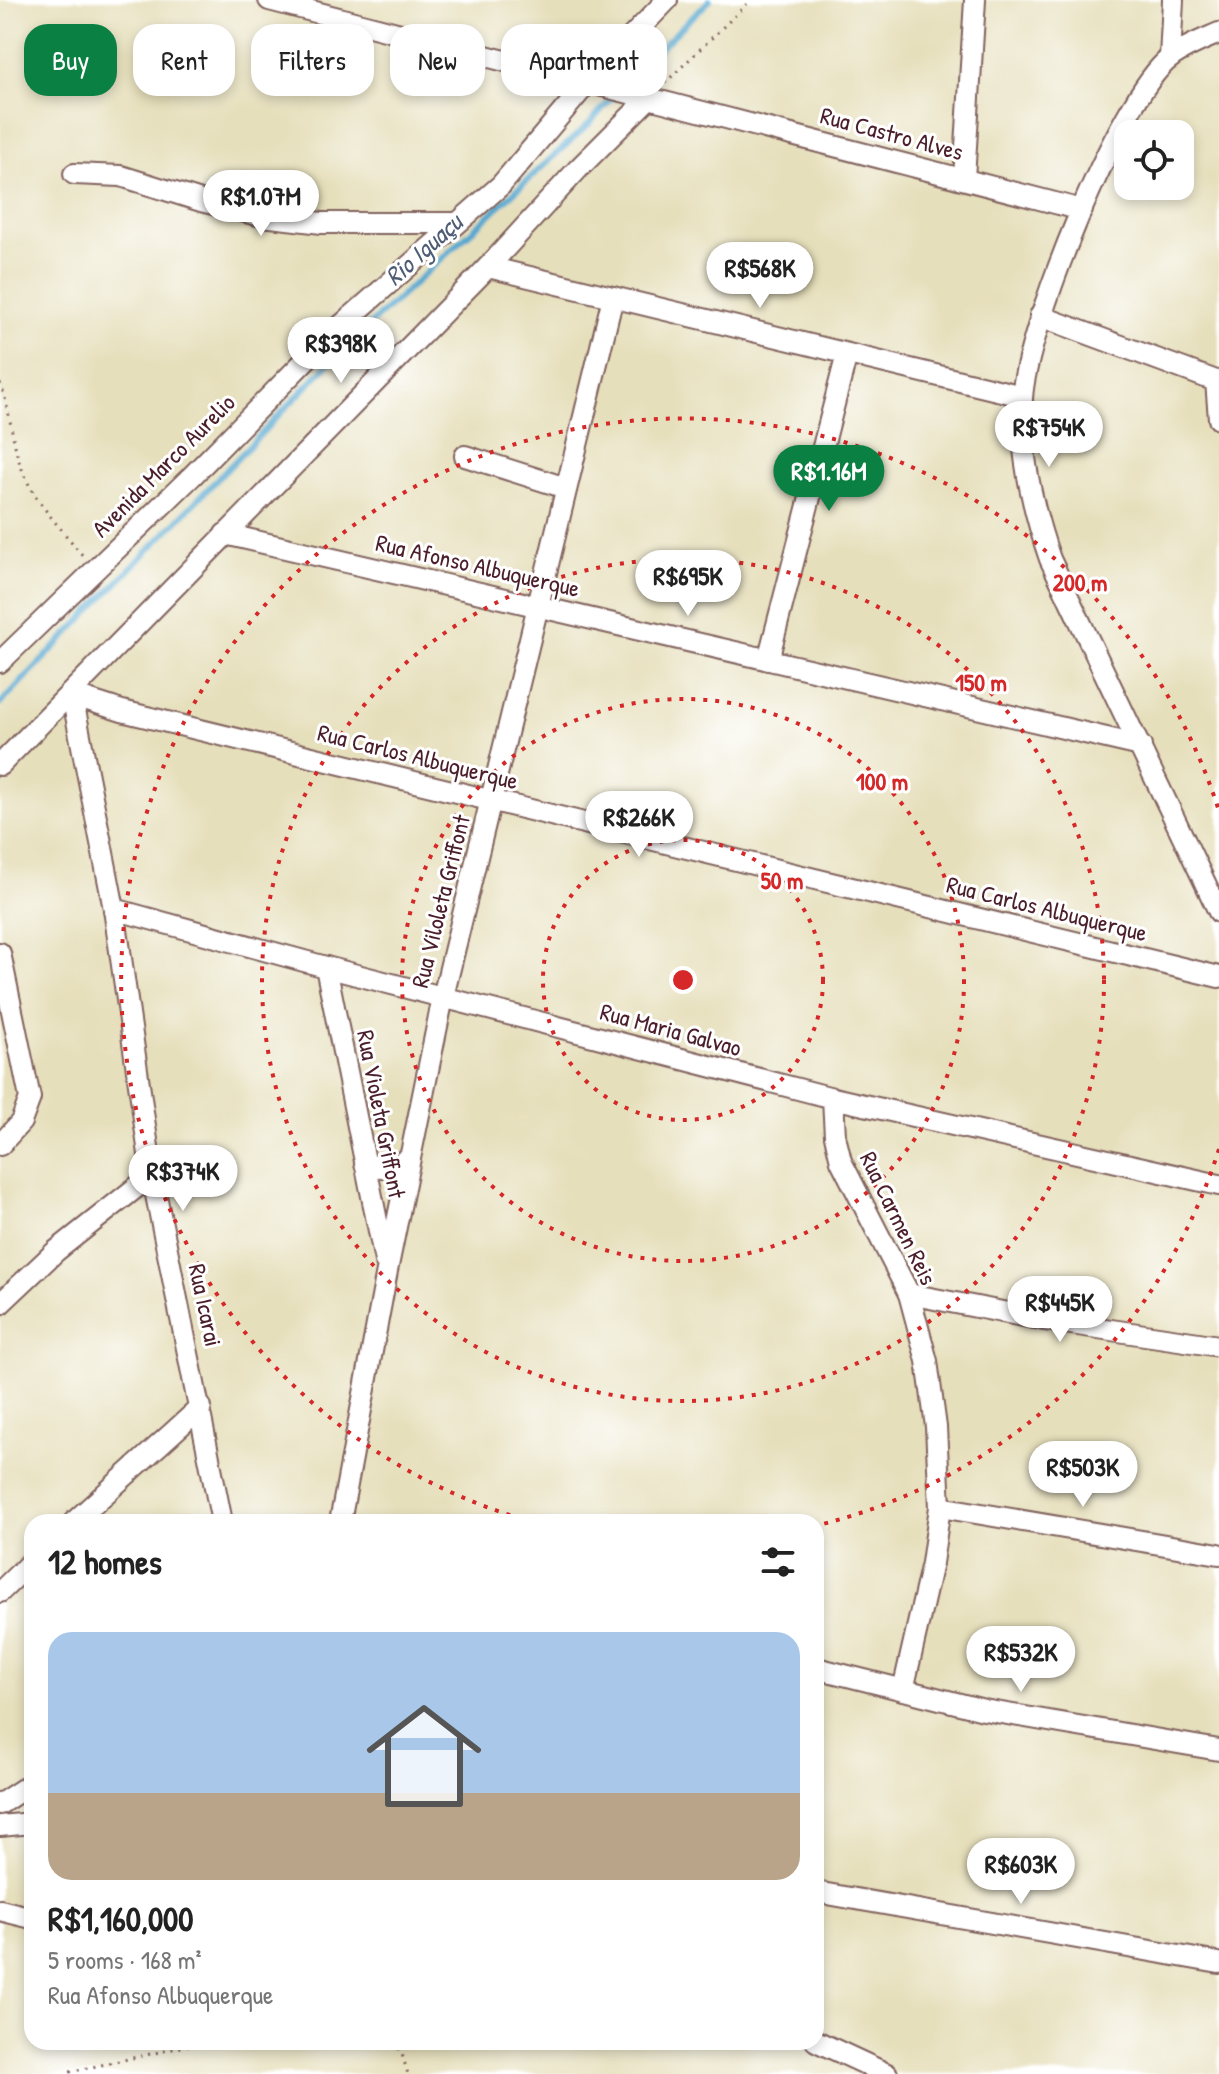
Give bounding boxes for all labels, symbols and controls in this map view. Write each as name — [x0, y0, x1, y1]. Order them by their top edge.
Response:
chip: Buy — [24, 24, 117, 96]
chip: Rent — [133, 24, 235, 96]
chip: Filters — [251, 24, 374, 96]
chip: New — [390, 24, 485, 96]
chip: Apartment — [501, 24, 667, 96]
street label: Rua Castro Alves — [817, 99, 967, 167]
map controls — [1114, 120, 1194, 200]
button: locate — [1114, 120, 1194, 200]
pin: R$1.07M — [187, 170, 335, 238]
text: R$1.07M — [221, 178, 301, 213]
water label: Rio Iguaçu — [377, 203, 472, 294]
pin: R$568K — [695, 242, 825, 310]
text: R$568K — [724, 250, 796, 285]
pin: R$398K — [276, 317, 406, 385]
text: R$398K — [305, 325, 377, 360]
street label: Avenida Marco Aurelio — [84, 386, 242, 544]
pin: R$754K — [984, 401, 1114, 469]
text: R$754K — [1013, 409, 1085, 444]
pin: R$1.16M — [755, 445, 903, 513]
text: R$1.16M — [791, 453, 867, 488]
street label: Rua Afonso Albuquerque — [373, 526, 583, 604]
pin: R$695K — [623, 550, 753, 618]
text: R$695K — [653, 558, 723, 593]
text: 200 m — [1053, 566, 1107, 598]
text: 150 m — [955, 666, 1007, 698]
street label: Rua Carlos Albuquerque — [314, 716, 522, 796]
text: 100 m — [856, 765, 908, 797]
pin: R$266K — [574, 791, 704, 859]
text: R$266K — [603, 799, 675, 834]
street label: Rua Viloleta Griffont — [403, 811, 477, 991]
text: 50 m — [761, 864, 803, 896]
street label: Rua Carlos Albuquerque — [943, 868, 1151, 948]
centre of rings — [669, 966, 697, 994]
street label: Rua Maria Galvao — [597, 995, 745, 1063]
street label: Rua Violeta Griffont — [350, 1027, 414, 1202]
pin: R$374K — [118, 1145, 248, 1213]
street label: Rua Carmen Reis — [853, 1146, 945, 1290]
text: R$374K — [147, 1153, 219, 1188]
street label: Rua Icarai — [182, 1261, 230, 1349]
pin: R$445K — [995, 1276, 1125, 1344]
text: R$445K — [1025, 1284, 1095, 1319]
pin: R$503K — [1018, 1441, 1148, 1509]
text: R$503K — [1047, 1449, 1119, 1484]
text: 12 homes — [48, 1539, 162, 1585]
icon: filters — [756, 1540, 800, 1584]
pin: R$532K — [956, 1626, 1086, 1694]
text: R$532K — [984, 1634, 1058, 1669]
icon: home — [352, 1684, 496, 1828]
pin: R$603K — [956, 1838, 1086, 1906]
text: R$603K — [985, 1846, 1057, 1881]
text: R$1,160,000 — [48, 1896, 194, 1942]
text: 5 rooms · 168 m² — [48, 1942, 202, 1977]
text: Rua Afonso Albuquerque — [48, 1977, 273, 2012]

